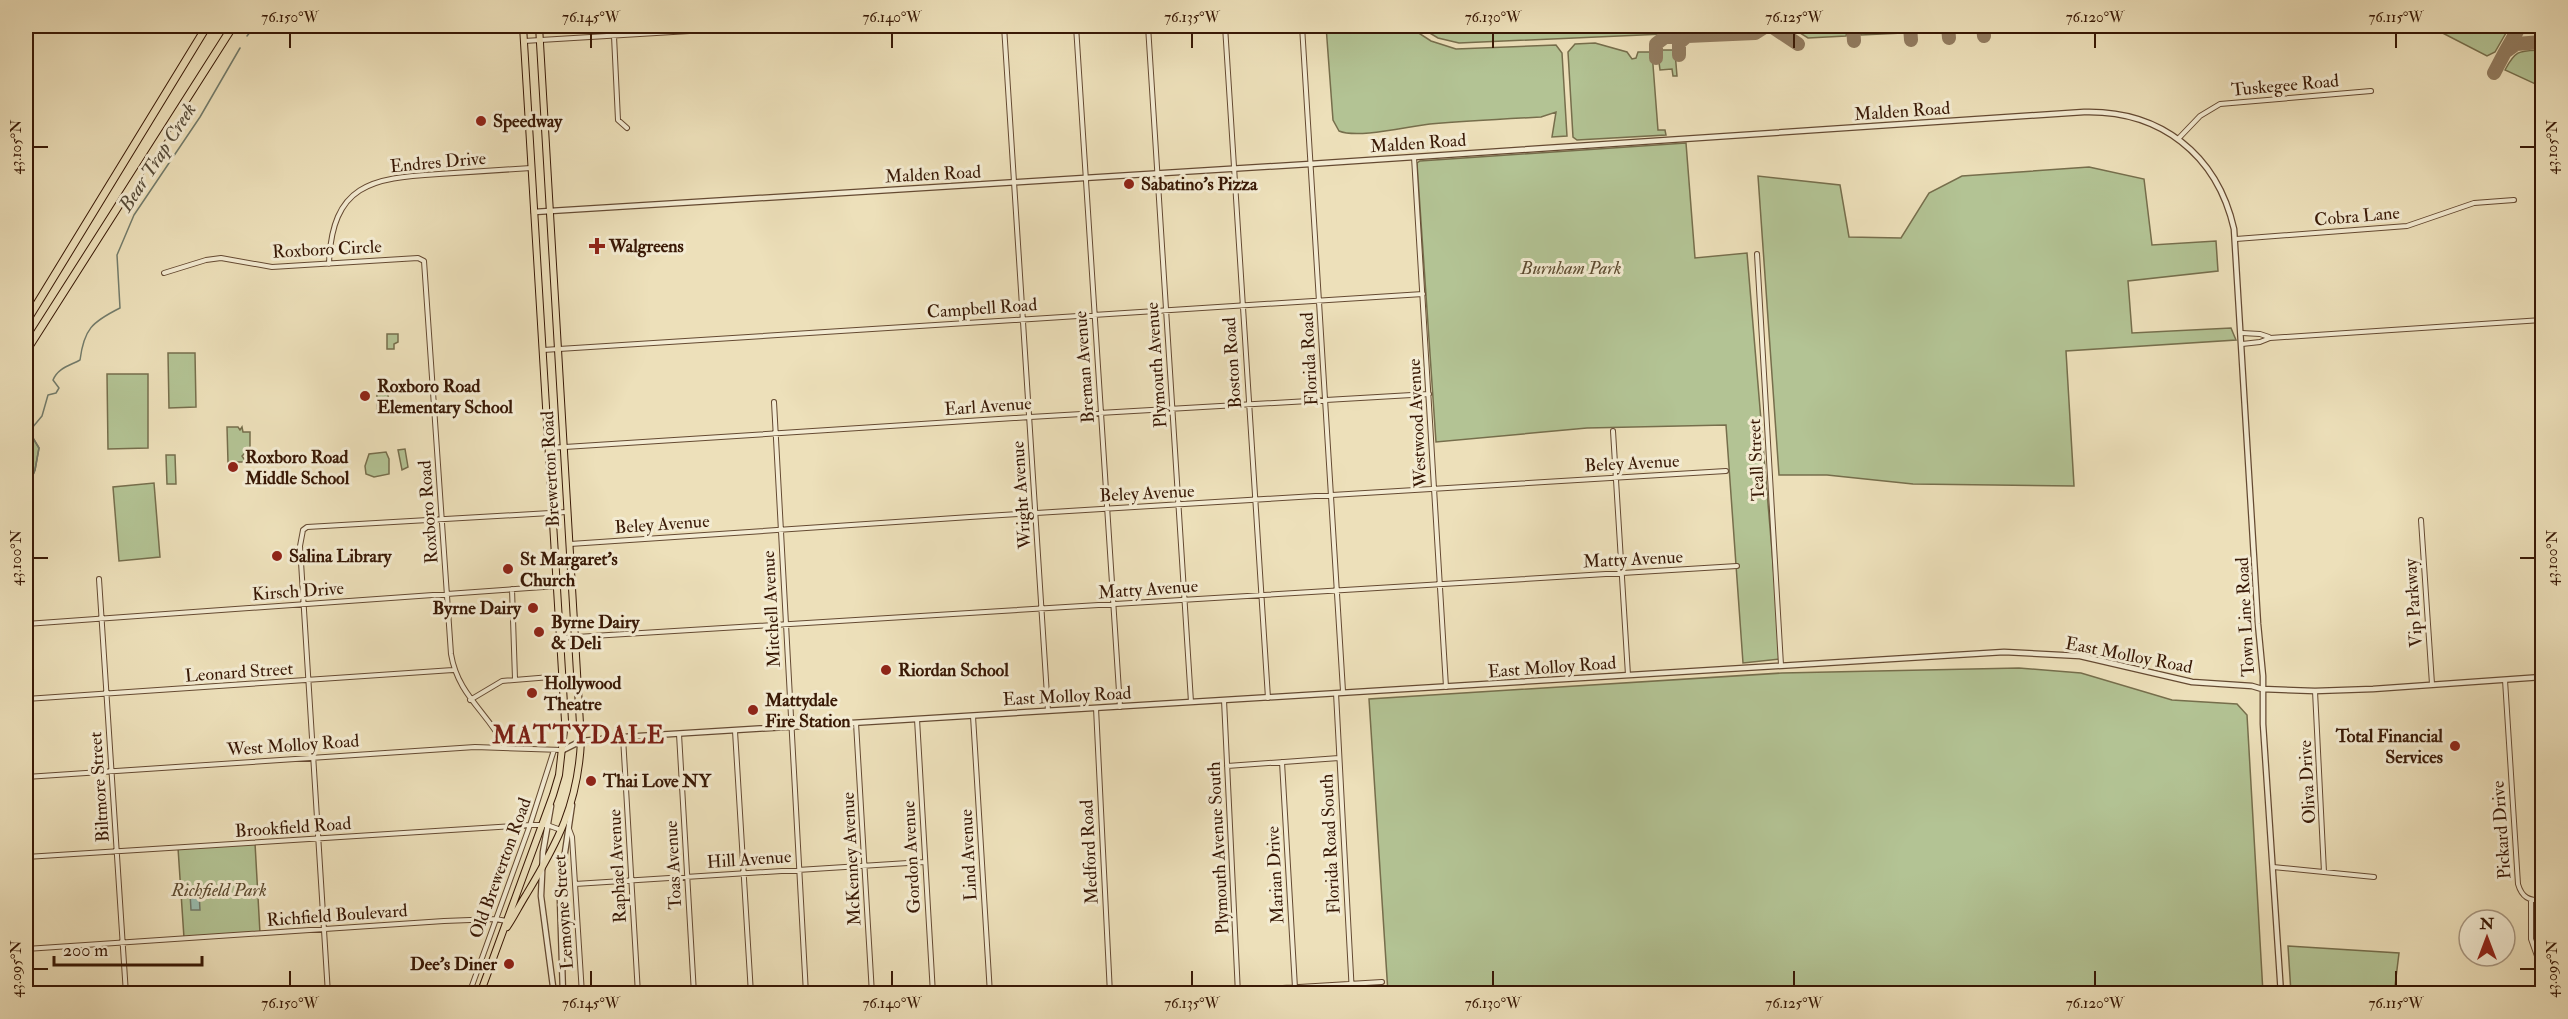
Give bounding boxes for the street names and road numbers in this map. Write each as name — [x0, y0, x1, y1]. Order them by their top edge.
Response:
street label: Tuskegee Road — [2230, 69, 2340, 102]
street label: Malden Road — [1853, 97, 1951, 126]
street label: Malden Road — [1369, 129, 1467, 158]
street label: Endres Drive — [389, 147, 488, 178]
street label: Malden Road — [884, 160, 982, 189]
street label: Cobra Lane — [2313, 201, 2401, 232]
street label: Roxboro Circle — [272, 235, 383, 264]
street label: Campbell Road — [926, 293, 1038, 324]
street label: Plymouth Avenue — [1141, 301, 1172, 429]
street label: Breman Avenue — [1069, 310, 1100, 424]
street label: Florida Road — [1296, 312, 1323, 406]
street label: Boston Road — [1218, 316, 1247, 410]
street label: Westwood Avenue — [1403, 357, 1432, 489]
street label: Earl Avenue — [944, 392, 1033, 421]
street label: Brewerton Road — [536, 410, 565, 528]
street label: Teall Street — [1743, 418, 1770, 502]
street label: Wright Avenue — [1006, 440, 1037, 551]
street label: Beley Avenue — [1584, 449, 1681, 477]
street label: Roxboro Road — [413, 459, 444, 564]
street label: Beley Avenue — [1099, 479, 1196, 507]
street label: Beley Avenue — [614, 510, 711, 539]
street label: Matty Avenue — [1582, 545, 1684, 574]
street label: Mitchell Avenue — [757, 549, 786, 668]
street label: Town Line Road — [2231, 556, 2260, 677]
street label: Vip Parkway — [2399, 557, 2428, 648]
street label: Matty Avenue — [1097, 574, 1199, 604]
street label: Kirsch Drive — [251, 577, 345, 606]
street label: East Molloy Road — [2063, 632, 2194, 679]
street label: East Molloy Road — [1487, 652, 1617, 683]
street label: Leonard Street — [184, 657, 294, 688]
street label: East Molloy Road — [1002, 682, 1132, 711]
street label: West Molloy Road — [225, 729, 360, 762]
street label: Biltmore Street — [84, 731, 115, 843]
street label: Oliva Drive — [2294, 739, 2321, 825]
street label: Plymouth Avenue South — [1202, 760, 1235, 935]
street label: Florida Road South — [1315, 773, 1346, 915]
street label: Pickard Drive — [2487, 779, 2516, 880]
street label: McKenney Avenue — [836, 791, 866, 926]
street label: Old Brewerton Road — [464, 795, 537, 942]
street label: Gordon Avenue — [897, 799, 926, 914]
street label: Medford Road — [1075, 799, 1104, 905]
street label: Raphael Avenue — [603, 808, 632, 924]
street label: Lind Avenue — [955, 808, 982, 901]
street label: Brookfield Road — [234, 812, 352, 843]
street label: Toas Avenue — [660, 819, 687, 910]
street label: Marian Drive — [1261, 825, 1290, 924]
street label: Hill Avenue — [706, 845, 793, 874]
street label: Lemoyne Street — [548, 854, 579, 970]
street label: Richfield Boulevard — [266, 899, 408, 932]

